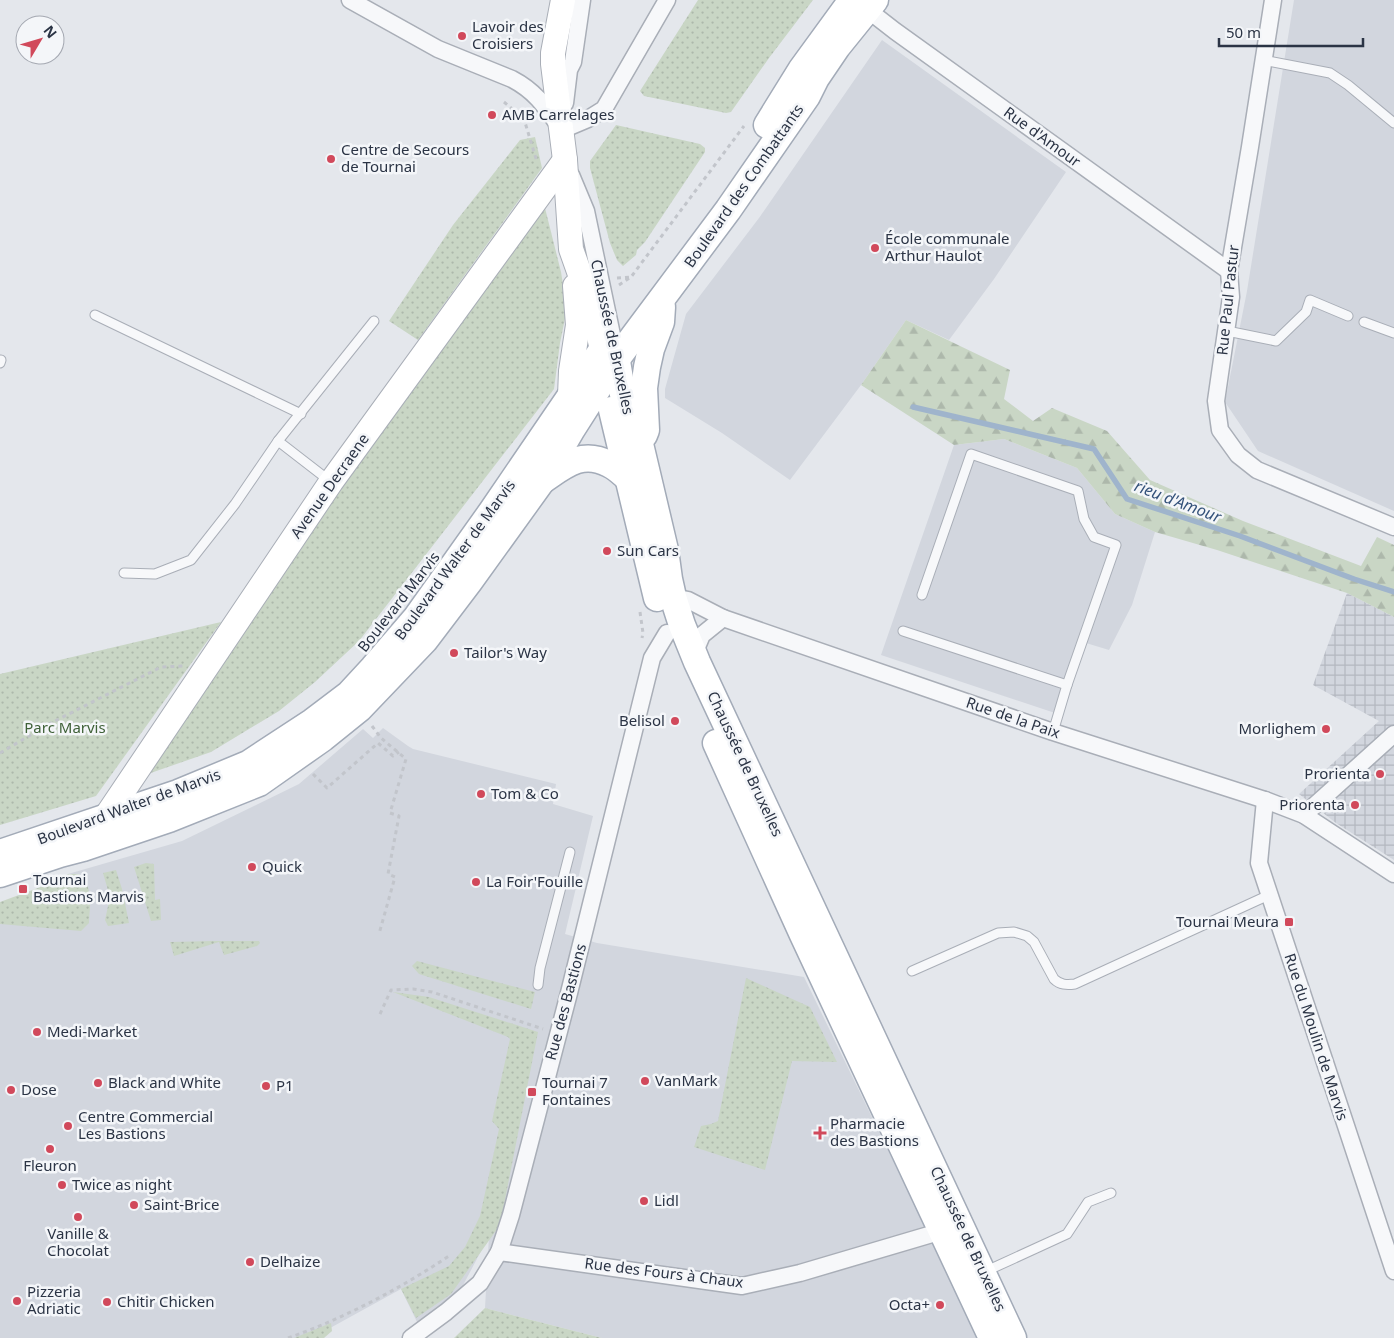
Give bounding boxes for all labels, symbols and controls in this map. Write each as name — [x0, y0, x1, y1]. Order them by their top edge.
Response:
north arrow — [15, 15, 65, 65]
scale bar — [1219, 15, 1363, 47]
place label: Lavoir des Croisiers — [472, 16, 544, 53]
text: N — [40, 21, 62, 42]
text: 50 m — [1226, 22, 1261, 42]
marker: Lavoir des Croisiers — [456, 30, 468, 42]
street label: Boulevard des Combattants — [679, 100, 807, 271]
street label: Rue d'Amour — [1000, 101, 1085, 171]
place label: AMB Carrelages — [502, 104, 614, 124]
marker: AMB Carrelages — [486, 109, 498, 121]
place label: Centre de Secours de Tournai — [341, 139, 469, 176]
marker: Centre de Secours de Tournai — [325, 153, 337, 165]
place label: École communale Arthur Haulot — [885, 228, 1009, 265]
marker: École communale Arthur Haulot — [869, 242, 881, 254]
street label: Rue Paul Pastur — [1211, 244, 1243, 356]
street label: Chaussée de Bruxelles — [587, 257, 639, 416]
street label: Avenue Decraene — [286, 429, 373, 542]
water label: rieu d'Amour — [1131, 474, 1225, 528]
street label: Boulevard Walter de Marvis — [389, 475, 519, 644]
place label: Sun Cars — [617, 540, 679, 560]
marker: Sun Cars — [601, 545, 613, 557]
street label: Boulevard Marvis — [353, 547, 444, 656]
place label: Tailor's Way — [464, 642, 547, 662]
marker: Tailor's Way — [448, 647, 460, 659]
street label: Chaussée de Bruxelles — [703, 688, 788, 839]
street label: Rue de la Paix — [964, 692, 1063, 742]
place label: Belisol — [619, 710, 665, 730]
marker: Belisol — [669, 715, 681, 727]
park label: Parc Marvis — [24, 717, 106, 737]
place label: Morlighem — [1238, 718, 1316, 738]
marker: Morlighem — [1320, 723, 1332, 735]
place label: Prorienta — [1304, 763, 1370, 783]
street label: Boulevard Walter de Marvis — [34, 764, 223, 849]
marker: Prorienta — [1374, 768, 1386, 780]
place label: Tom & Co — [491, 783, 559, 803]
marker: Tom & Co — [475, 788, 487, 800]
place label: Priorenta — [1279, 794, 1345, 814]
marker: Priorenta — [1349, 799, 1361, 811]
place label: Quick — [262, 856, 302, 876]
marker: Quick — [246, 861, 258, 873]
place label: Tournai Bastions Marvis — [33, 869, 144, 906]
place label: La Foir'Fouille — [486, 871, 583, 891]
marker: La Foir'Fouille — [470, 876, 482, 888]
marker: Tournai Bastions Marvis — [17, 883, 29, 895]
place label: Tournai Meura — [1176, 911, 1279, 931]
marker: Tournai Meura — [1283, 916, 1295, 928]
street label: Rue des Bastions — [540, 941, 590, 1062]
street label: Rue du Moulin de Marvis — [1280, 951, 1353, 1123]
place label: Medi-Market — [47, 1021, 138, 1041]
marker: Medi-Market — [31, 1026, 43, 1038]
place label: VanMark — [655, 1070, 718, 1090]
place label: Black and White — [108, 1072, 221, 1092]
place label: Tournai 7 Fontaines — [542, 1072, 611, 1109]
place label: P1 — [276, 1075, 294, 1095]
marker: VanMark — [639, 1075, 651, 1087]
marker: Black and White — [92, 1077, 104, 1089]
place label: Dose — [21, 1079, 57, 1099]
marker: P1 — [260, 1080, 272, 1092]
marker: Dose — [5, 1084, 17, 1096]
marker: Tournai 7 Fontaines — [526, 1086, 538, 1098]
place label: Centre Commercial Les Bastions — [78, 1106, 213, 1143]
place label: Pharmacie des Bastions — [830, 1113, 919, 1150]
marker: Centre Commercial Les Bastions — [62, 1120, 74, 1132]
marker: Pharmacie des Bastions — [814, 1127, 826, 1139]
marker: Fleuron — [44, 1143, 56, 1155]
place label: Fleuron — [23, 1155, 77, 1175]
street label: Chaussée de Bruxelles — [926, 1163, 1011, 1314]
place label: Twice as night — [72, 1174, 172, 1194]
marker: Twice as night — [56, 1179, 68, 1191]
place label: Lidl — [654, 1190, 679, 1210]
place label: Saint-Brice — [144, 1194, 220, 1214]
marker: Lidl — [638, 1195, 650, 1207]
marker: Saint-Brice — [128, 1199, 140, 1211]
marker: Vanille & Chocolat — [72, 1211, 84, 1223]
place label: Vanille & Chocolat — [47, 1223, 109, 1260]
place label: Delhaize — [260, 1251, 320, 1271]
street label: Rue des Fours à Chaux — [584, 1252, 745, 1292]
marker: Delhaize — [244, 1256, 256, 1268]
place label: Pizzeria Adriatic — [27, 1281, 81, 1318]
place label: Chitir Chicken — [117, 1291, 215, 1311]
place label: Octa+ — [889, 1294, 930, 1314]
marker: Pizzeria Adriatic — [11, 1295, 23, 1307]
marker: Chitir Chicken — [101, 1296, 113, 1308]
marker: Octa+ — [934, 1299, 946, 1311]

